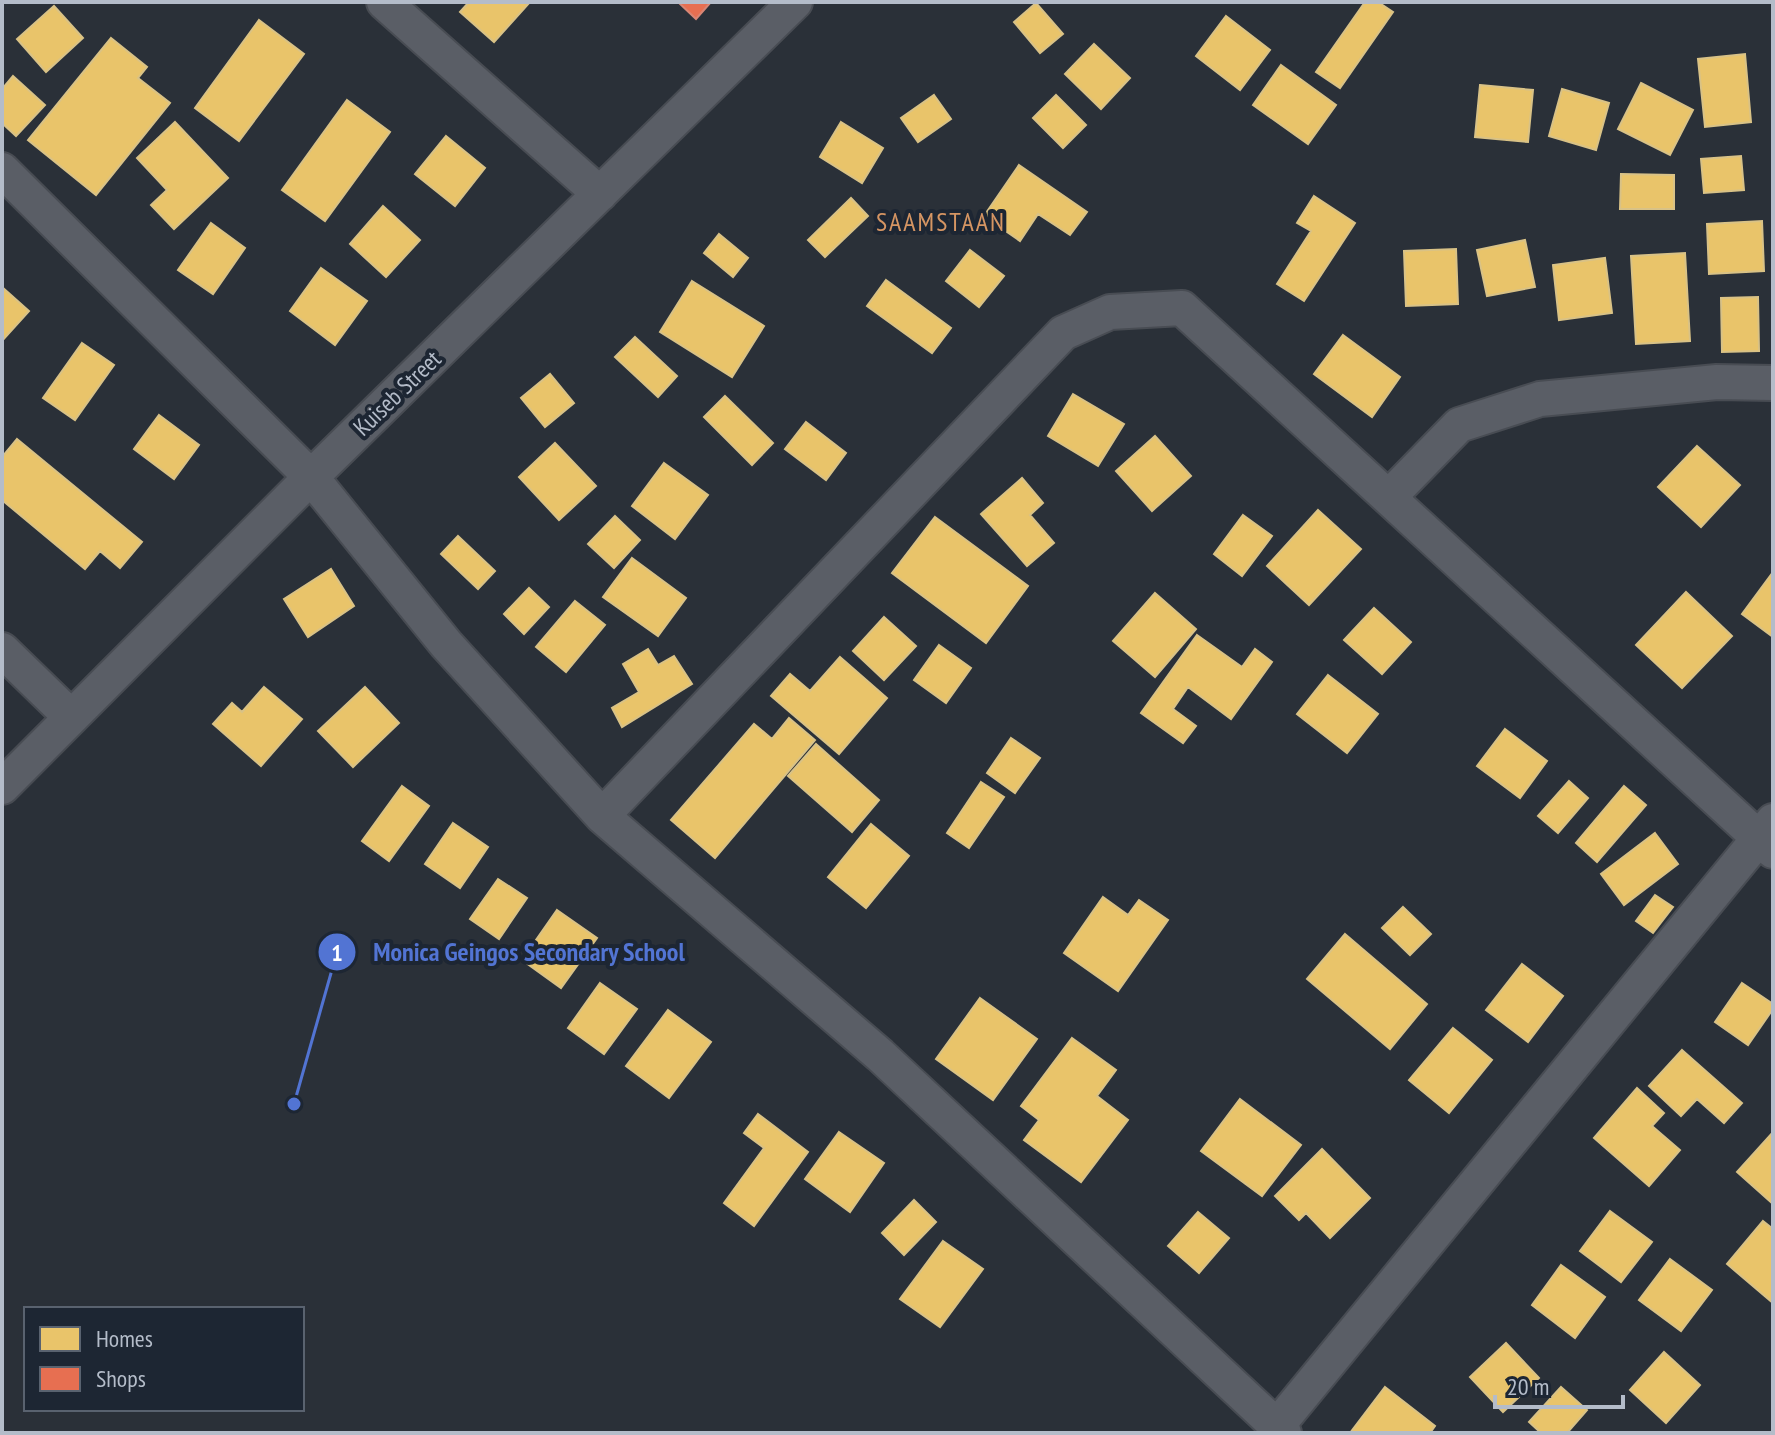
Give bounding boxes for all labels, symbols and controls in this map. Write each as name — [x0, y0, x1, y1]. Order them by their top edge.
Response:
district label: SAAMSTAAN — [876, 205, 1006, 238]
street label: Kuiseb Street — [347, 343, 448, 442]
callout: Monica Geingos Secondary School — [317, 927, 701, 977]
text: Monica Geingos Secondary School — [373, 935, 685, 968]
text: 1 — [331, 937, 343, 968]
legend — [24, 1307, 304, 1411]
text: Homes — [96, 1323, 153, 1354]
scale bar — [1495, 1359, 1623, 1409]
text: Shops — [96, 1363, 146, 1394]
text: 20 m — [1507, 1371, 1549, 1402]

